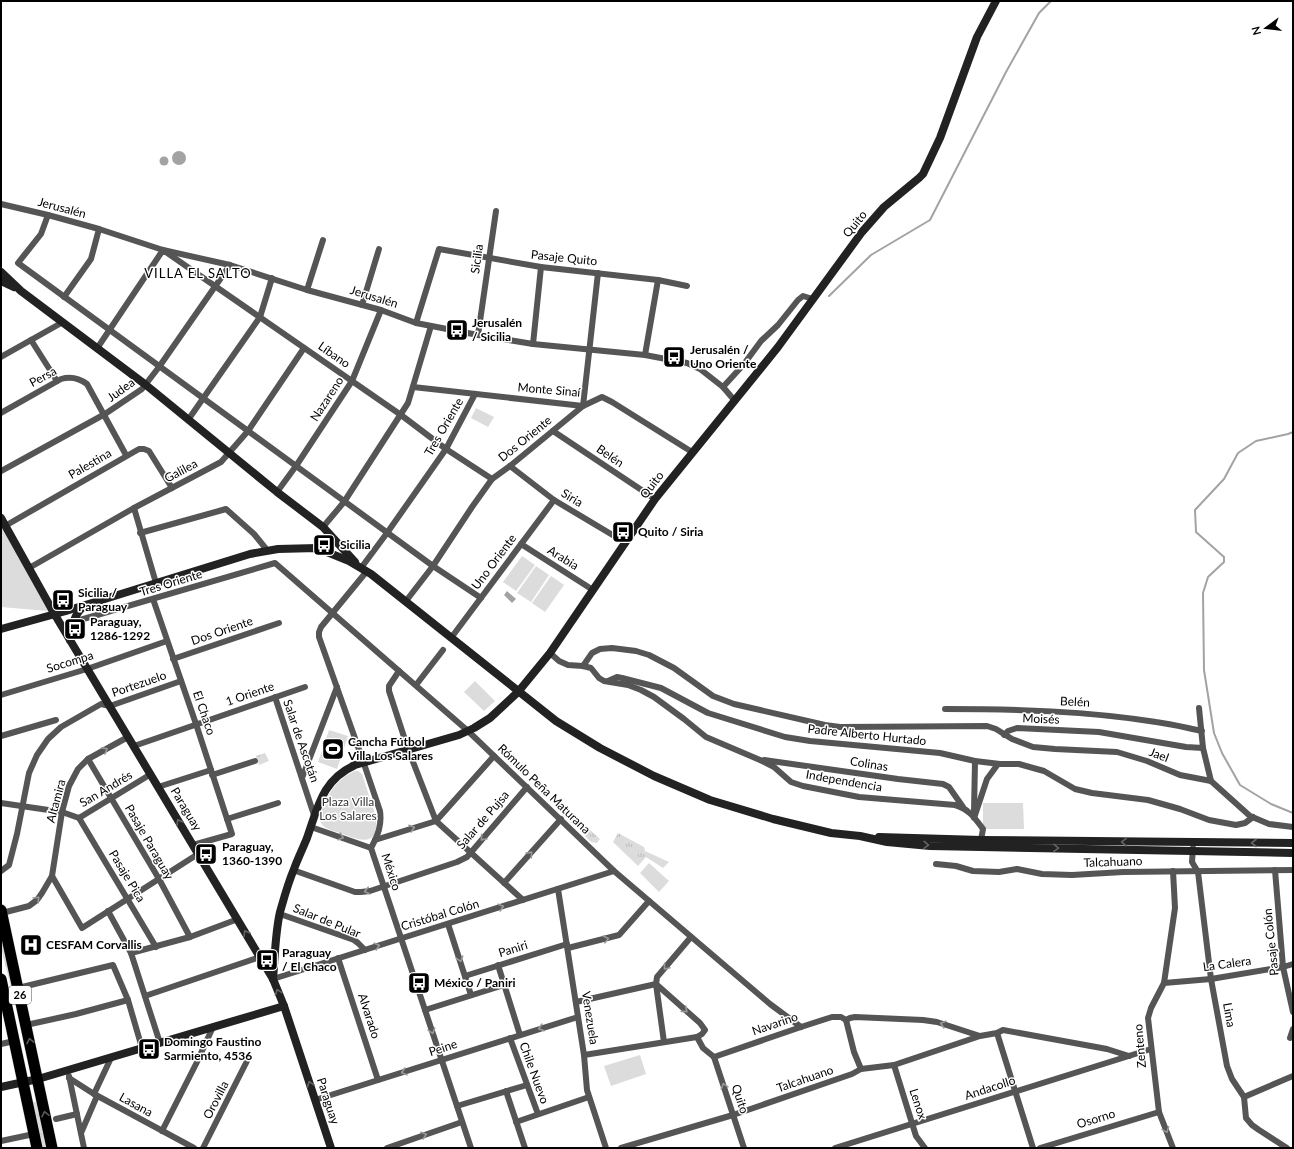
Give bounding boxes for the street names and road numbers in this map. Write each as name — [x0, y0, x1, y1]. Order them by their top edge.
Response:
street label: Jerusalén — [36, 194, 88, 221]
street label: Quito — [839, 207, 870, 240]
street label: Sicilia — [467, 243, 486, 275]
street label: Pasaje Quito — [530, 247, 598, 268]
street label: Jerusalén — [348, 282, 400, 311]
street label: Líbano — [315, 338, 353, 371]
street label: Persa — [27, 363, 59, 390]
street label: Nazareno — [307, 373, 347, 424]
street label: Judea — [104, 375, 138, 405]
street label: Monte Sinaí — [517, 379, 582, 400]
street label: Tres Oriente — [421, 395, 466, 459]
street label: Dos Oriente — [495, 413, 554, 465]
street label: Belén — [594, 441, 627, 470]
street label: Palestina — [65, 445, 114, 482]
street label: Galilea — [162, 456, 200, 486]
street label: Quito — [637, 468, 667, 501]
street label: Siria — [559, 485, 586, 510]
street label: Uno Oriente — [468, 531, 519, 592]
street label: Arabia — [545, 542, 582, 573]
street label: Tres Oriente — [138, 566, 204, 599]
street label: Dos Oriente — [189, 613, 255, 648]
street label: Socompa — [45, 647, 95, 676]
street label: Portezuelo — [110, 667, 168, 700]
street label: 1 Oriente — [224, 678, 276, 709]
street label: El Chaco — [190, 689, 219, 737]
street label: Belén — [1060, 693, 1090, 710]
street label: Salar de Ascotán — [280, 697, 323, 784]
street label: Moisés — [1022, 710, 1060, 727]
street label: Padre Alberto Hurtado — [807, 721, 927, 748]
street label: Rómulo Peña Maturana — [495, 741, 594, 837]
street label: Jael — [1147, 744, 1171, 765]
street label: Colinas — [849, 753, 889, 774]
street label: Independencia — [805, 766, 883, 795]
street label: San Andrés — [77, 767, 135, 810]
street label: Altamira — [43, 778, 68, 824]
street label: Paraguay — [168, 784, 206, 834]
street label: Salar de Pujsa — [453, 787, 512, 852]
street label: Pasaje Paraguay — [122, 801, 177, 883]
street label: Pasaje Pica — [106, 847, 149, 905]
street label: México — [378, 851, 405, 893]
street label: Talcahuano — [1083, 853, 1143, 870]
street label: Cristóbal Colón — [399, 895, 481, 934]
street label: Salar de Pular — [291, 900, 364, 941]
street label: Pasaje Colón — [1260, 908, 1281, 976]
street label: Paniri — [496, 937, 529, 960]
street label: La Calera — [1202, 953, 1252, 974]
road number: 26 — [9, 986, 31, 1004]
street label: Venezuela — [579, 990, 602, 1046]
street label: Alvarado — [355, 991, 384, 1041]
street label: Lima — [1220, 1001, 1239, 1028]
street label: Navarino — [750, 1009, 800, 1038]
street label: Zenteno — [1130, 1023, 1149, 1069]
street label: Peine — [427, 1036, 459, 1059]
street label: Chile Nuevo — [516, 1040, 553, 1106]
street label: Talcahuano — [774, 1062, 835, 1095]
street label: Andacollo — [963, 1072, 1017, 1103]
street label: Paraguay — [314, 1076, 343, 1127]
street label: Orovilla — [200, 1078, 232, 1121]
street label: Quito — [729, 1082, 752, 1116]
street label: Lenox — [907, 1087, 930, 1121]
street label: Lasana — [117, 1089, 156, 1120]
street label: Osorno — [1075, 1106, 1117, 1131]

